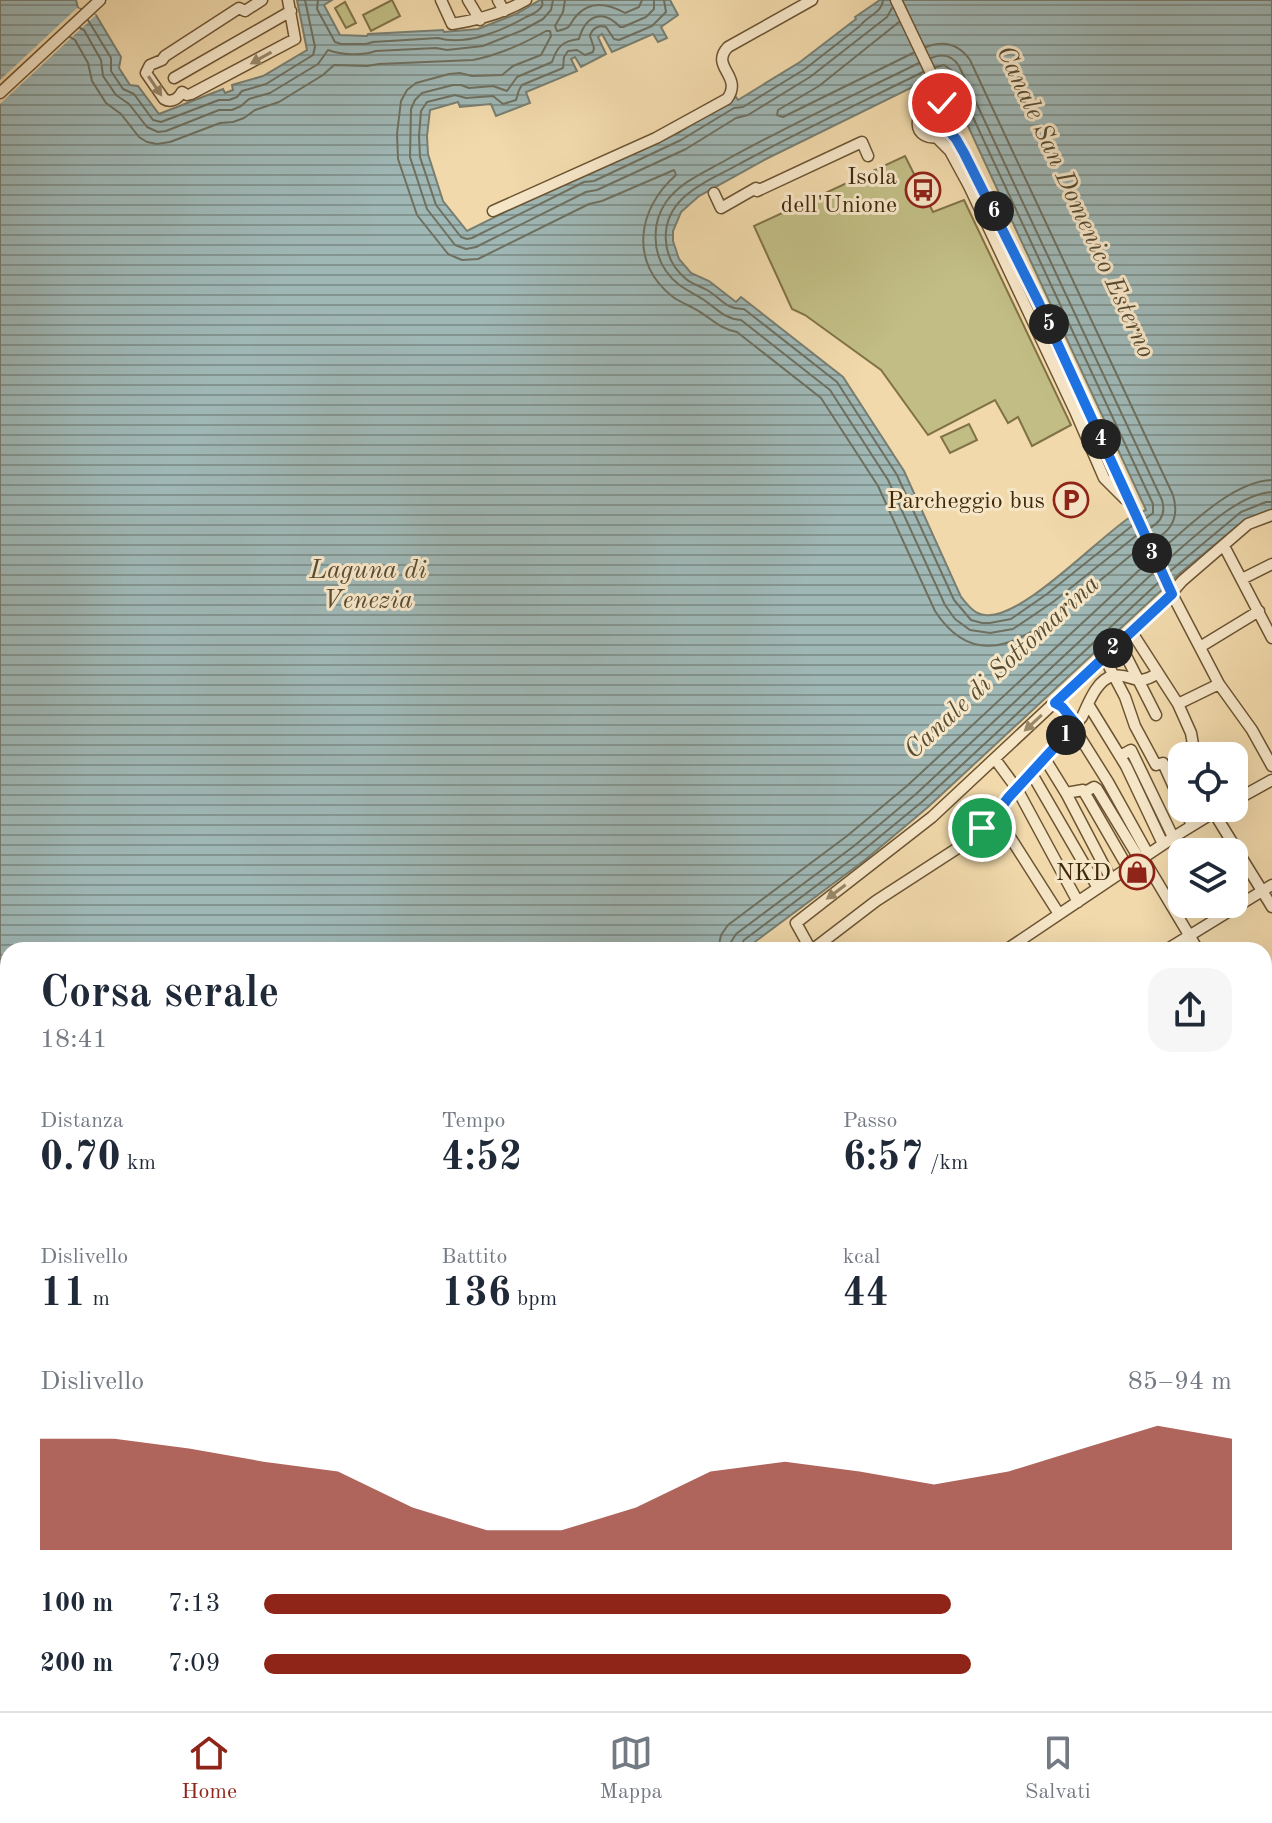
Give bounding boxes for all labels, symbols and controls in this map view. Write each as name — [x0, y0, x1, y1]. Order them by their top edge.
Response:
water label: Canale San Domenico Esterno — [991, 42, 1159, 362]
one-way arrow — [250, 51, 272, 65]
pin — [908, 69, 976, 137]
one-way arrow — [147, 76, 162, 97]
icon: check — [920, 81, 964, 125]
place label: Isola dell'Unione — [781, 166, 897, 218]
bus stop icon: Isola dell'Unione — [904, 171, 942, 209]
pin: 6 — [974, 191, 1014, 231]
text: 6 — [988, 200, 1000, 222]
pin: 5 — [1029, 304, 1069, 344]
text: 5 — [1043, 313, 1055, 335]
pin: 4 — [1081, 419, 1121, 459]
text: 4 — [1095, 428, 1107, 450]
parking icon: Parcheggio bus — [1052, 481, 1090, 519]
place label: Parcheggio bus — [887, 490, 1045, 514]
pin: 3 — [1132, 533, 1172, 573]
text: 3 — [1146, 542, 1158, 564]
water label: Laguna di Venezia — [308, 558, 427, 614]
water label: Canale di Sottomarina — [900, 571, 1105, 764]
pin: 2 — [1093, 628, 1133, 668]
text: 2 — [1107, 637, 1119, 659]
one-way arrow — [1024, 714, 1043, 732]
pin: 1 — [1046, 715, 1086, 755]
text: 1 — [1060, 724, 1072, 746]
map controls — [1168, 742, 1248, 918]
button: locate — [1168, 742, 1248, 822]
pin — [948, 794, 1016, 862]
icon: arrive — [960, 806, 1004, 850]
button: layers — [1168, 838, 1248, 918]
shop icon: NKD — [1118, 853, 1156, 891]
place label: NKD — [1056, 862, 1111, 886]
one-way arrow — [825, 884, 846, 900]
button: share — [1148, 968, 1232, 1052]
text: Corsa serale — [40, 972, 279, 1016]
text: 18:41 — [40, 1027, 108, 1053]
text: Distanza — [40, 1110, 124, 1132]
text: Tempo — [441, 1110, 505, 1132]
text: Passo — [843, 1110, 898, 1132]
text: 0.70 — [40, 1139, 121, 1179]
text: 4:52 — [441, 1139, 522, 1179]
text: 6:57 — [843, 1139, 923, 1179]
text: km — [121, 1152, 156, 1174]
text: /km — [923, 1152, 968, 1174]
text: Dislivello — [40, 1246, 128, 1268]
text: Battito — [441, 1246, 507, 1268]
text: kcal — [843, 1246, 881, 1268]
text: 11 — [40, 1275, 86, 1315]
text: 136 — [441, 1275, 511, 1315]
text: 44 — [843, 1275, 889, 1315]
text: m — [86, 1288, 110, 1310]
text: bpm — [511, 1288, 557, 1310]
text: Dislivello — [40, 1369, 144, 1395]
text: 85–94 m — [1128, 1369, 1232, 1395]
text: 100 m — [40, 1591, 113, 1617]
text: 7:13 — [168, 1591, 221, 1617]
text: 200 m — [40, 1651, 113, 1677]
text: 7:09 — [168, 1651, 221, 1677]
tab: Home — [181, 1731, 237, 1806]
tab: Mappa — [599, 1731, 662, 1806]
tab: Salvati — [1025, 1731, 1091, 1806]

